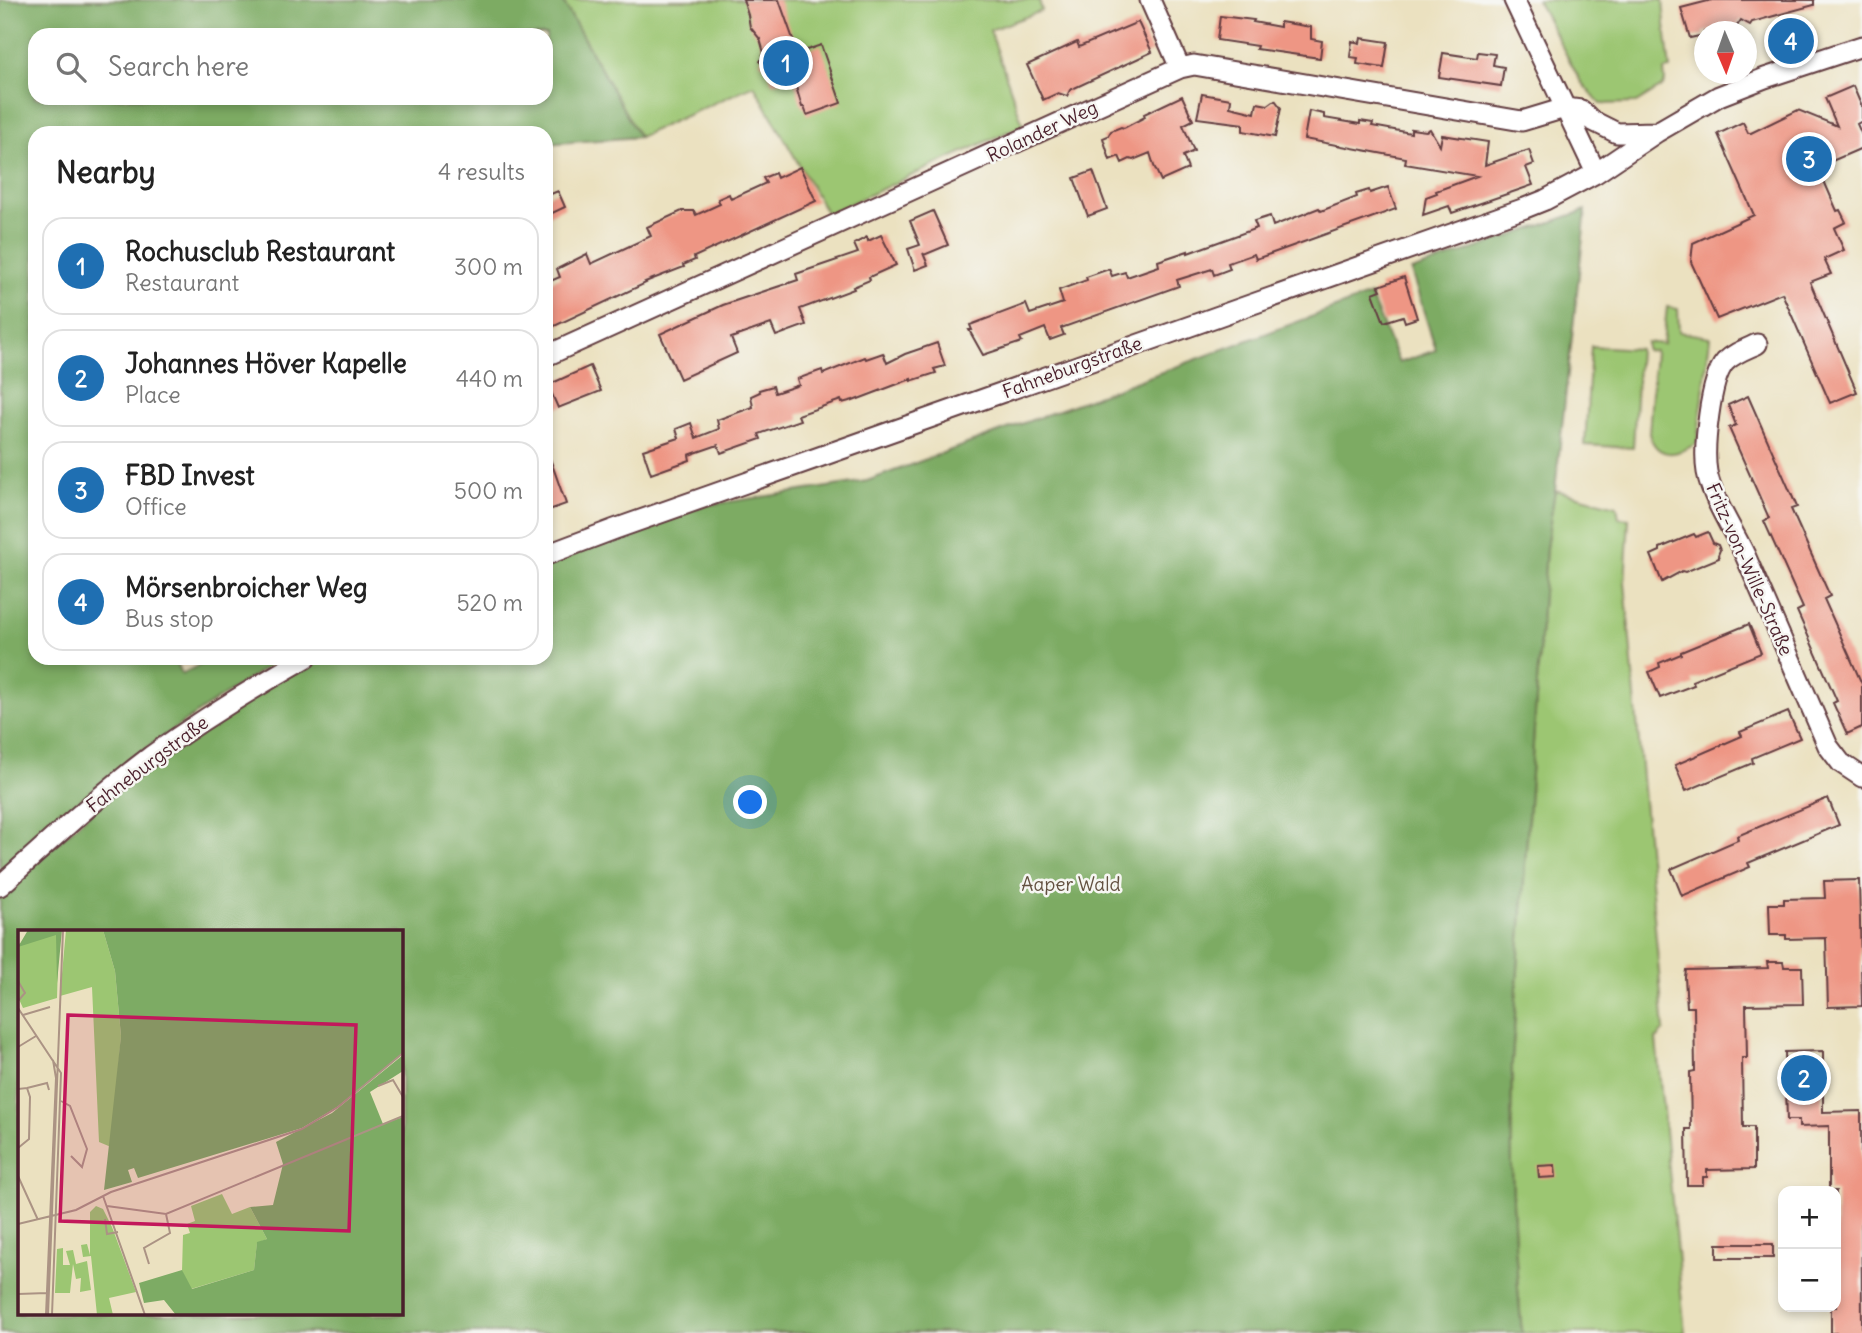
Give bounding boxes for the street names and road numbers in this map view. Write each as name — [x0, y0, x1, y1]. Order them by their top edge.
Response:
street label: Rolander Weg — [983, 95, 1101, 167]
street label: Fahneburgstraße — [999, 331, 1145, 403]
street label: Fritz-von-Wille-Straße — [1701, 479, 1799, 659]
street label: Fahneburgstraße — [81, 710, 213, 818]

